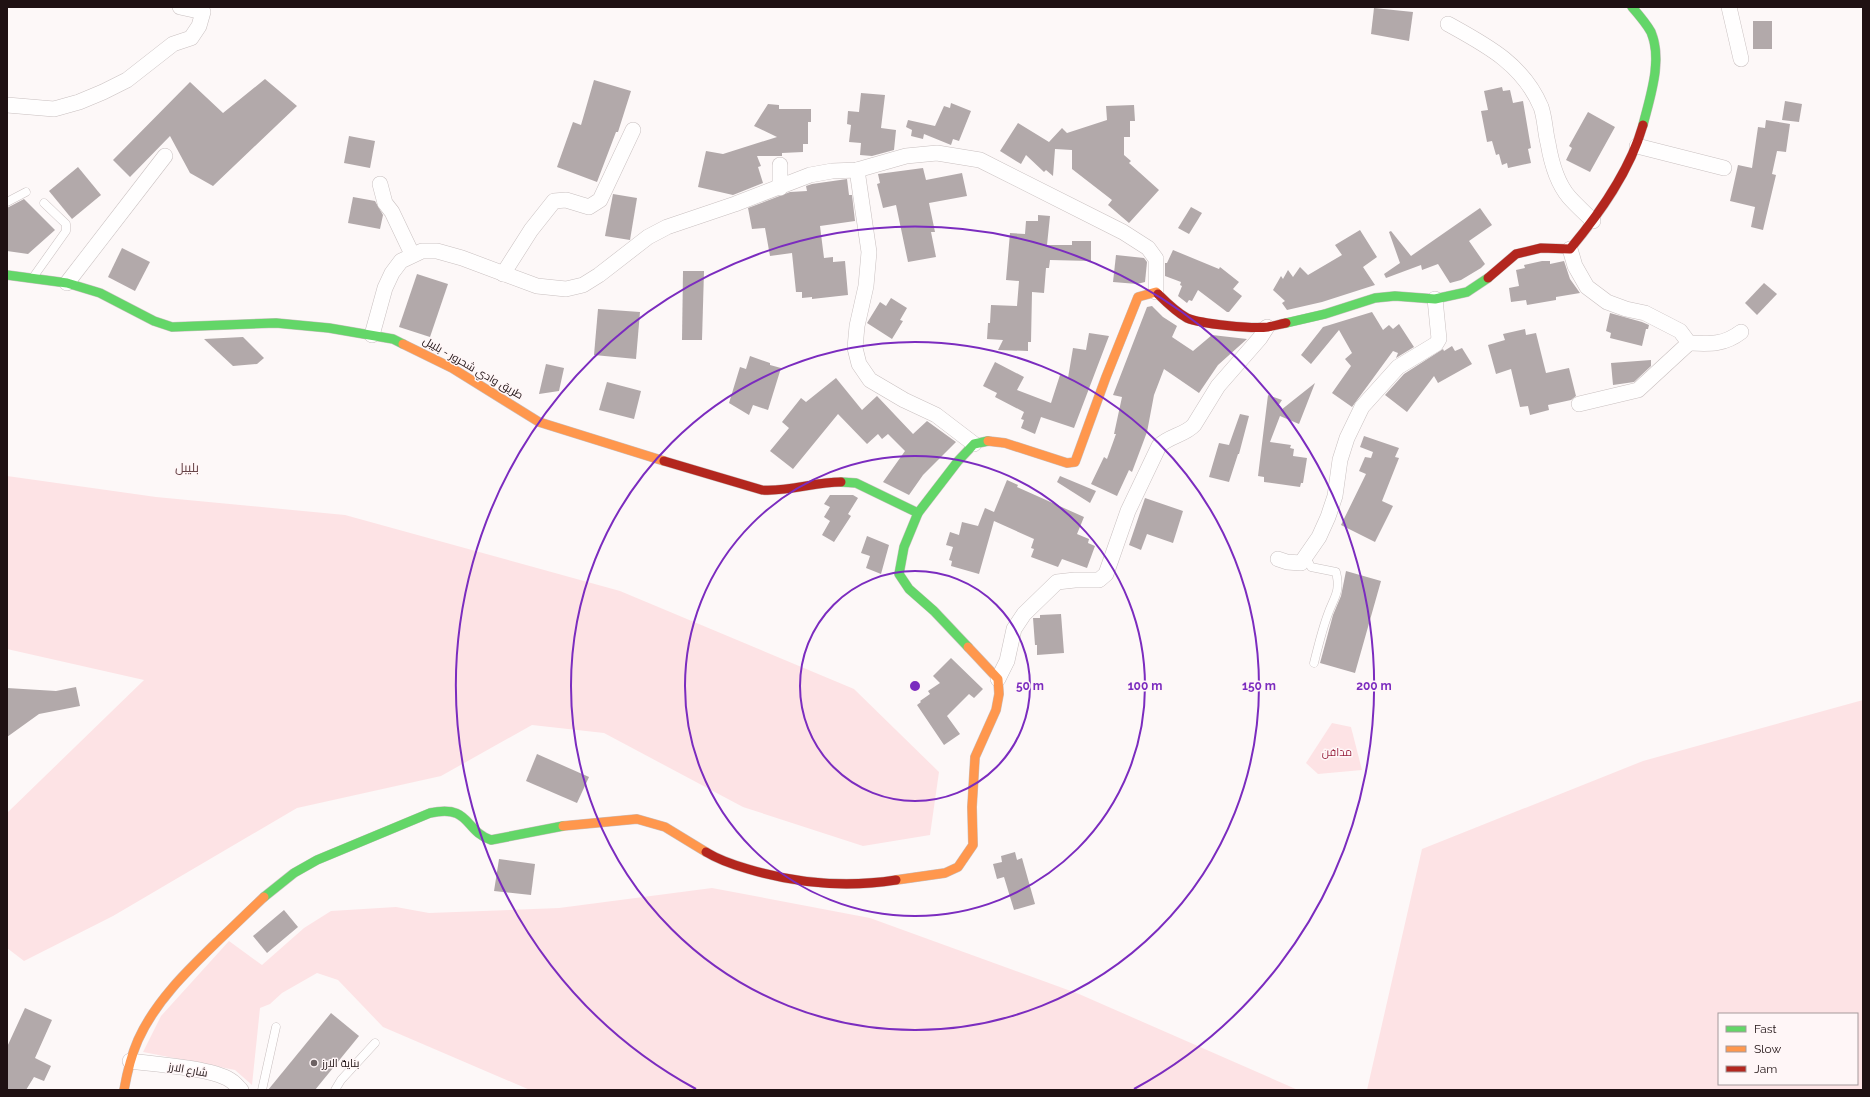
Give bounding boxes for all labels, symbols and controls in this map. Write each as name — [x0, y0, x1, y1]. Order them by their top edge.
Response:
street label: طريق وادي شحرور - بليبل — [420, 334, 525, 404]
district label: بليبل — [175, 460, 199, 475]
centre of rings — [908, 679, 922, 693]
text: 50 m — [1016, 679, 1044, 693]
text: 100 m — [1128, 679, 1162, 693]
text: 150 m — [1242, 679, 1276, 693]
text: 200 m — [1356, 679, 1392, 693]
park label: مدافن — [1322, 746, 1352, 759]
legend — [1718, 1013, 1858, 1085]
text: Fast — [1754, 1022, 1777, 1036]
text: Slow — [1754, 1042, 1781, 1056]
place label: بناية الارز — [321, 1057, 359, 1070]
marker: بناية الارز — [309, 1058, 319, 1068]
street label: شارع الارز — [166, 1060, 209, 1081]
text: Jam — [1754, 1062, 1777, 1076]

